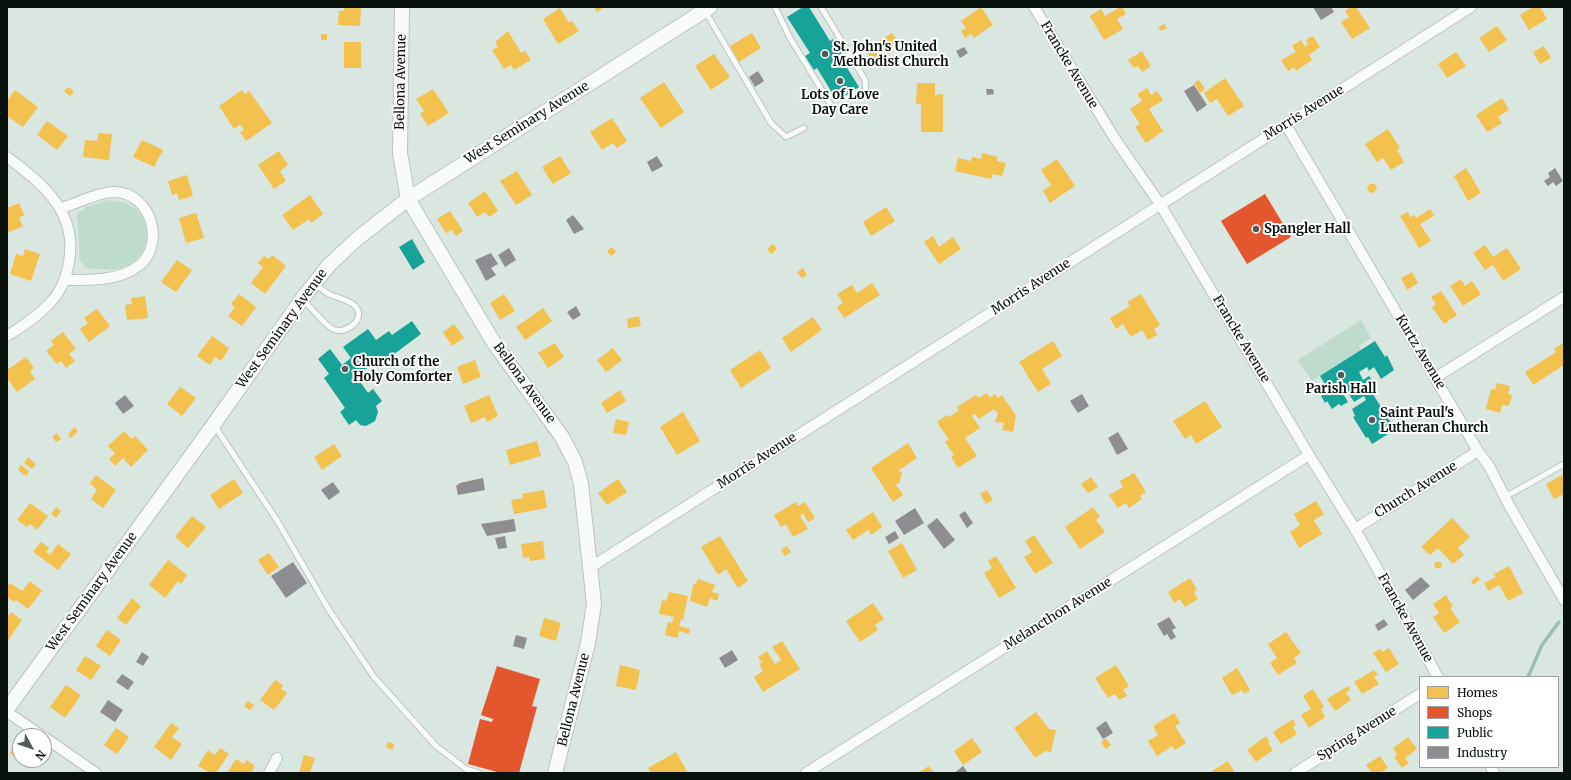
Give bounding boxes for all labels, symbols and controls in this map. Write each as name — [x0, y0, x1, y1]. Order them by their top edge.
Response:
street label: Francke Avenue — [1037, 19, 1101, 111]
street label: Bellona Avenue — [392, 34, 410, 130]
place label: St. John's United Methodist Church — [833, 39, 949, 70]
marker: St. John's United Methodist Church — [820, 49, 830, 59]
marker: Lots of Love Day Care — [835, 76, 845, 86]
street label: West Seminary Avenue — [462, 78, 592, 168]
street label: Morris Avenue — [1261, 82, 1347, 144]
place label: Lots of Love Day Care — [801, 87, 879, 118]
place label: Spangler Hall — [1264, 221, 1351, 237]
marker: Spangler Hall — [1251, 224, 1261, 234]
street label: Morris Avenue — [988, 256, 1074, 318]
street label: West Seminary Avenue — [234, 266, 330, 392]
street label: Francke Avenue — [1209, 293, 1273, 385]
street label: Kurtz Avenue — [1392, 312, 1448, 392]
street label: Bellona Avenue — [490, 340, 558, 426]
place label: Church of the Holy Comforter — [353, 354, 452, 385]
marker: Church of the Holy Comforter — [340, 364, 350, 374]
marker: Parish Hall — [1336, 370, 1346, 380]
place label: Parish Hall — [1306, 381, 1376, 397]
place label: Saint Paul's Lutheran Church — [1380, 405, 1488, 436]
marker: Saint Paul's Lutheran Church — [1367, 415, 1377, 425]
street label: Morris Avenue — [714, 430, 800, 492]
street label: Church Avenue — [1372, 458, 1460, 522]
street label: West Seminary Avenue — [44, 529, 140, 655]
street label: Francke Avenue — [1374, 571, 1436, 665]
street label: Melancthon Avenue — [1001, 574, 1115, 654]
street label: Bellona Avenue — [555, 652, 593, 748]
legend — [1419, 676, 1559, 768]
text: Homes — [1457, 685, 1498, 700]
street label: Spring Avenue — [1314, 703, 1400, 765]
text: Shops — [1457, 705, 1492, 720]
text: Public — [1457, 725, 1493, 740]
north arrow — [12, 728, 52, 768]
text: Industry — [1457, 745, 1507, 760]
text: N — [32, 747, 49, 763]

